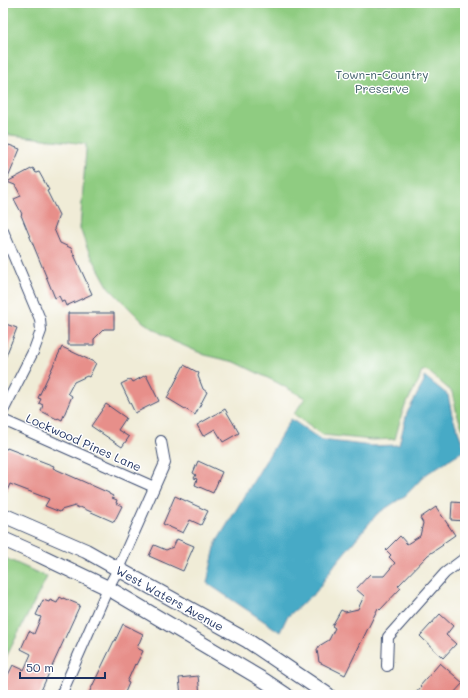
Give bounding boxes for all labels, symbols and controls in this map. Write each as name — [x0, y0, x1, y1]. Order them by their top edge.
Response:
park label: Town-n-Country Preserve — [335, 66, 429, 96]
street label: Lockwood Pines Lane — [24, 409, 144, 475]
street label: West Waters Avenue — [113, 562, 227, 634]
scale bar — [20, 654, 105, 680]
text: 50 m — [26, 659, 54, 675]

